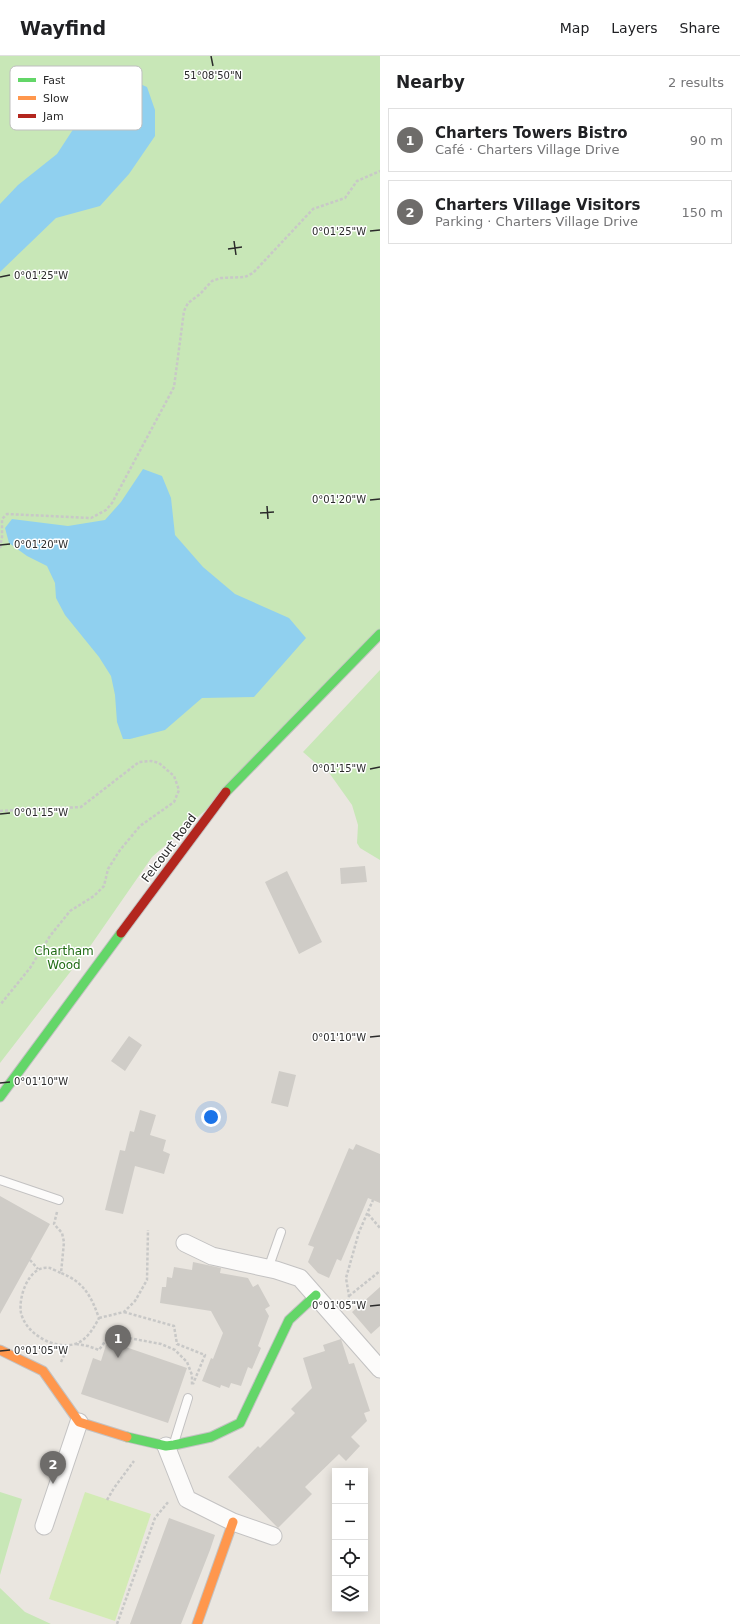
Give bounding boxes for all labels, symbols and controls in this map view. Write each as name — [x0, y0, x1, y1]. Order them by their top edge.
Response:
text: Wayfind — [20, 17, 106, 39]
text: Map — [560, 20, 589, 36]
text: Layers — [611, 20, 658, 36]
text: Share — [680, 20, 720, 36]
legend — [10, 66, 142, 130]
text: 51°08'50"N — [184, 70, 242, 81]
text: Nearby — [396, 72, 465, 92]
text: Fast — [43, 74, 66, 87]
text: 2 results — [668, 75, 724, 90]
text: Slow — [43, 92, 69, 105]
text: Jam — [42, 110, 64, 123]
text: Charters Towers Bistro — [435, 124, 628, 142]
text: 1 — [405, 133, 415, 148]
text: 90 m — [690, 133, 723, 148]
text: Café · Charters Village Drive — [435, 142, 619, 157]
text: Charters Village Visitors — [435, 196, 640, 214]
text: 2 — [405, 205, 415, 220]
text: 150 m — [681, 205, 723, 220]
text: Parking · Charters Village Drive — [435, 214, 638, 229]
text: 0°01'25"W — [312, 226, 366, 237]
text: 0°01'25"W — [14, 270, 68, 281]
text: 0°01'20"W — [312, 494, 366, 505]
text: 0°01'20"W — [14, 539, 68, 550]
text: 0°01'15"W — [312, 763, 366, 774]
text: 0°01'15"W — [14, 807, 68, 818]
street label: Felcourt Road — [139, 811, 199, 885]
park label: Chartham Wood — [34, 944, 94, 972]
text: 0°01'10"W — [312, 1032, 366, 1043]
text: 0°01'10"W — [14, 1076, 68, 1087]
your location — [201, 1107, 221, 1127]
text: 0°01'05"W — [312, 1300, 366, 1311]
pin: 1 — [105, 1325, 131, 1358]
text: 0°01'05"W — [14, 1345, 68, 1356]
pin: 2 — [40, 1451, 66, 1484]
map controls — [332, 1468, 368, 1612]
button: + — [332, 1468, 368, 1504]
button: − — [332, 1504, 368, 1540]
button: locate — [332, 1540, 368, 1576]
button: layers — [332, 1576, 368, 1612]

